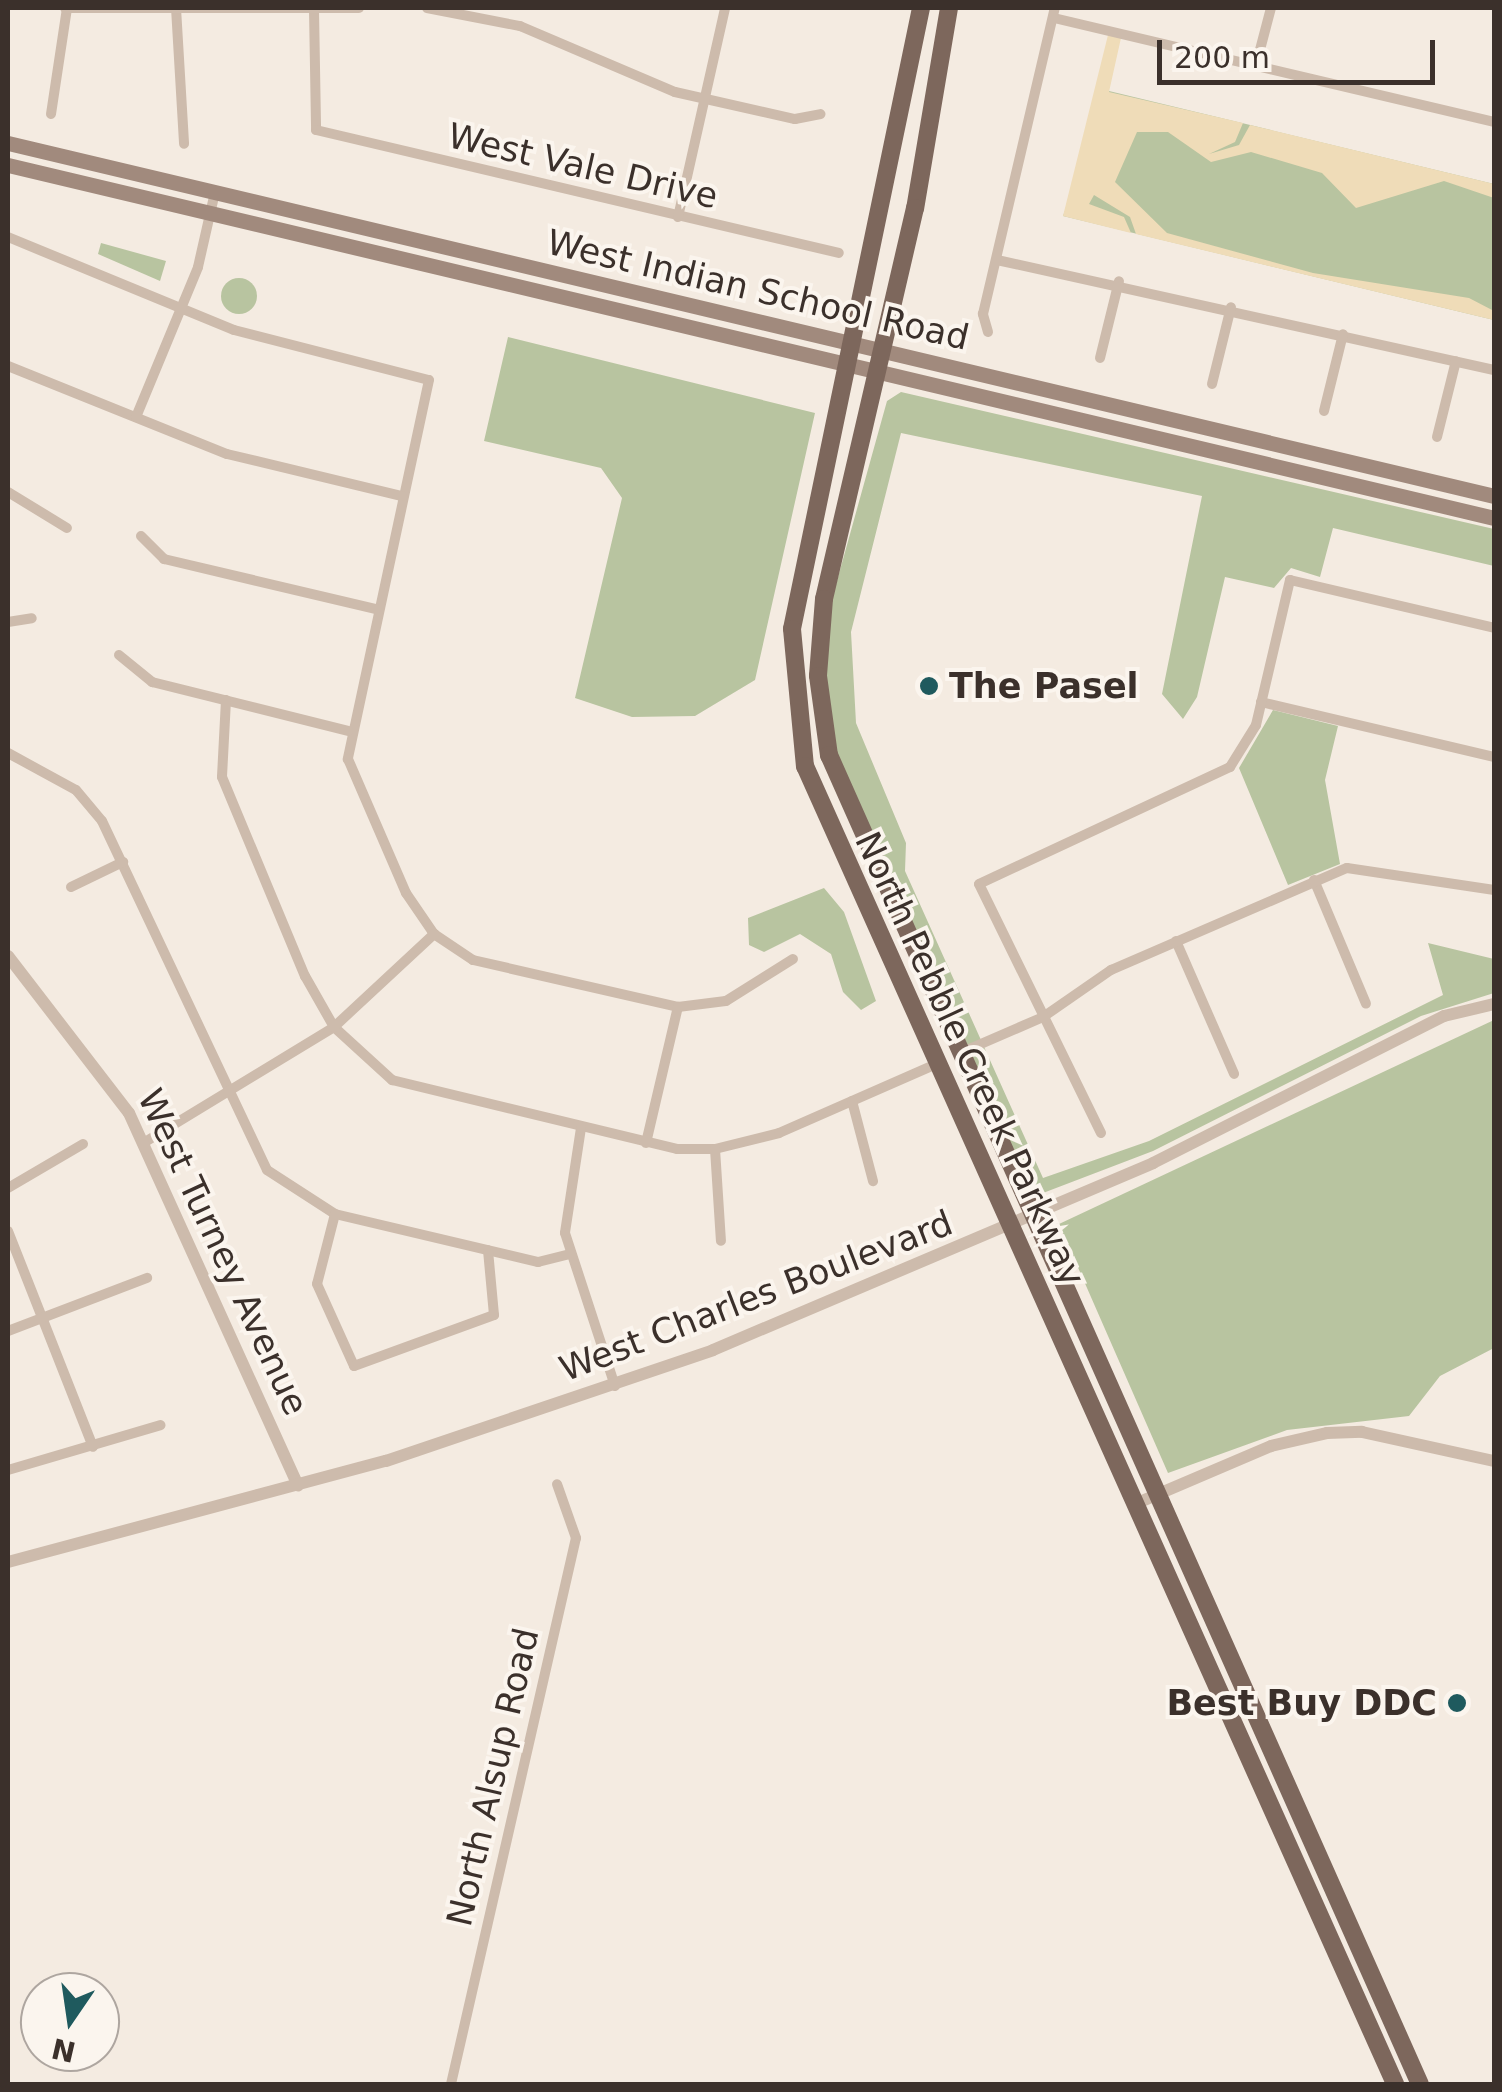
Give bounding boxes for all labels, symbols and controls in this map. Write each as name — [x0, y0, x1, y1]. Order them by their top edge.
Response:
scale bar — [1162, 20, 1440, 82]
text: 200 m — [1174, 40, 1270, 75]
street label: West Vale Drive — [444, 115, 722, 217]
street label: West Indian School Road — [543, 221, 973, 359]
place label: The Pasel — [949, 665, 1139, 707]
marker: The Pasel — [918, 675, 940, 697]
street label: North Pebble Creek Parkway — [846, 825, 1094, 1293]
street label: West Turney Avenue — [129, 1082, 317, 1422]
street label: West Charles Boulevard — [554, 1202, 958, 1390]
street label: North Alsup Road — [438, 1624, 548, 1930]
place label: Best Buy DDC — [1166, 1682, 1437, 1724]
marker: Best Buy DDC — [1446, 1692, 1468, 1714]
north arrow — [20, 1972, 120, 2072]
text: N — [48, 2031, 79, 2068]

